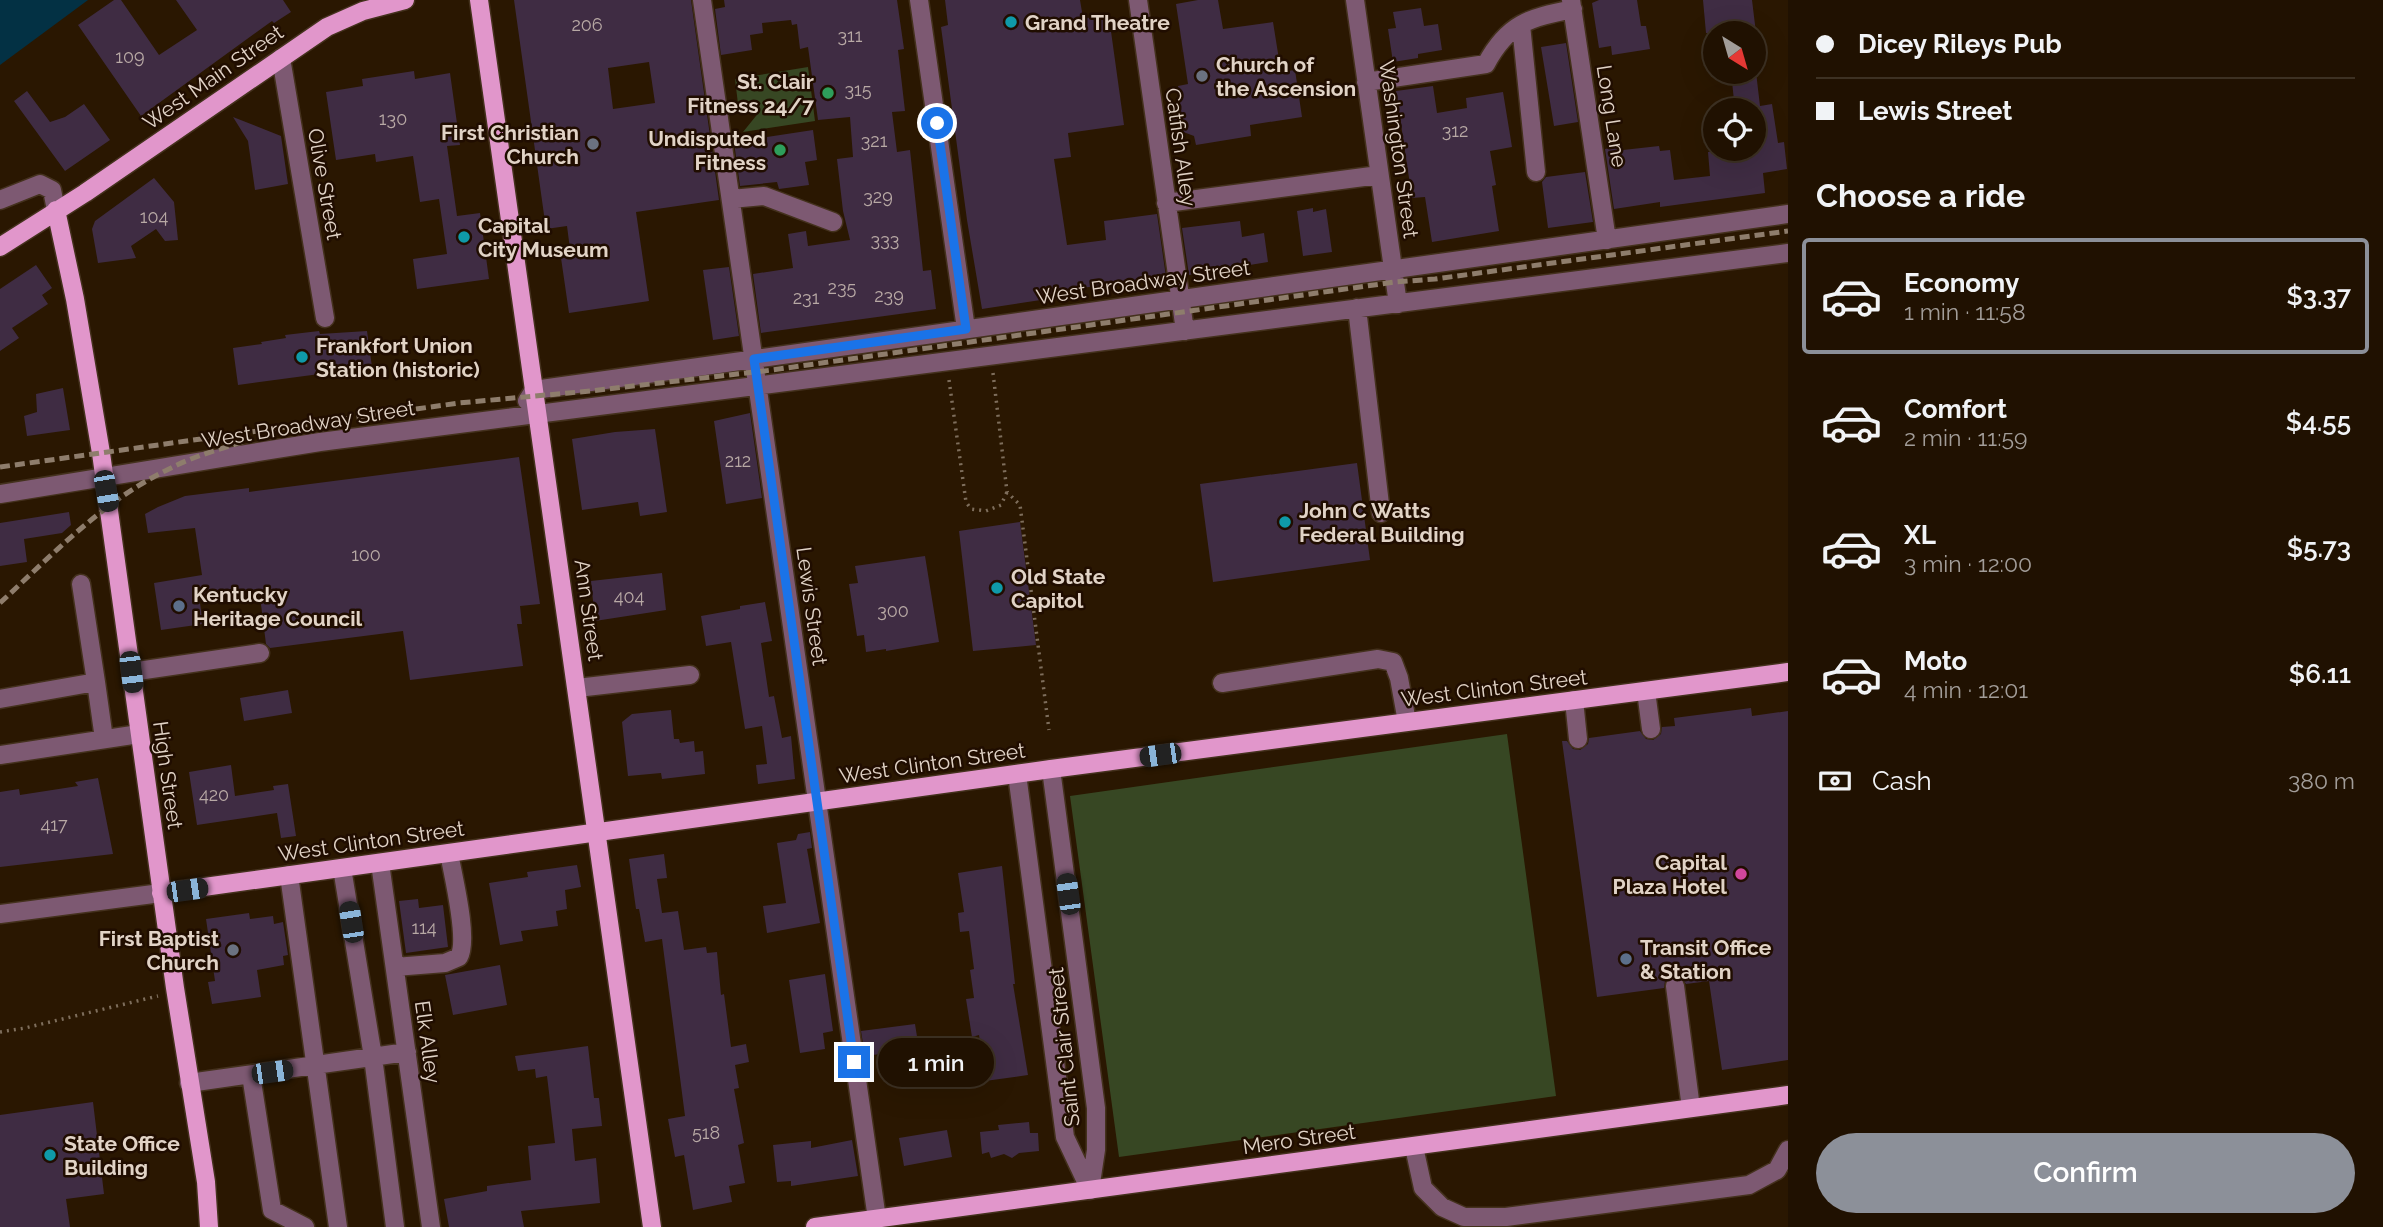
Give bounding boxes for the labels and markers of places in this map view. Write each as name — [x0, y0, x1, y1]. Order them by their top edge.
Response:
place label: Grand Theatre — [1025, 10, 1170, 35]
marker: Grand Theatre — [1003, 14, 1019, 30]
place label: Church of the Ascension — [1216, 52, 1356, 101]
marker: Church of the Ascension — [1194, 68, 1210, 84]
place label: St. Clair Fitness 24/7 — [687, 69, 814, 118]
marker: St. Clair Fitness 24/7 — [820, 85, 836, 101]
place label: First Christian Church — [441, 120, 579, 169]
place label: Undisputed Fitness — [648, 126, 766, 175]
marker: First Christian Church — [585, 136, 601, 152]
marker: Undisputed Fitness — [772, 142, 788, 158]
place label: Capital City Museum — [478, 213, 608, 262]
marker: Capital City Museum — [456, 229, 472, 245]
place label: Frankfort Union Station (historic) — [316, 333, 480, 382]
marker: Frankfort Union Station (historic) — [294, 349, 310, 365]
place label: John C Watts Federal Building — [1299, 498, 1465, 547]
marker: John C Watts Federal Building — [1277, 514, 1293, 530]
place label: Old State Capitol — [1011, 564, 1106, 613]
marker: Old State Capitol — [989, 580, 1005, 596]
place label: Kentucky Heritage Council — [193, 582, 363, 631]
marker: Kentucky Heritage Council — [171, 598, 187, 614]
place label: Capital Plaza Hotel — [1613, 850, 1727, 899]
marker: Capital Plaza Hotel — [1733, 866, 1749, 882]
place label: First Baptist Church — [99, 926, 219, 975]
place label: Transit Office & Station — [1640, 935, 1772, 984]
marker: First Baptist Church — [225, 942, 241, 958]
marker: Transit Office & Station — [1618, 951, 1634, 967]
place label: State Office Building — [64, 1131, 180, 1180]
marker: State Office Building — [42, 1147, 58, 1163]

